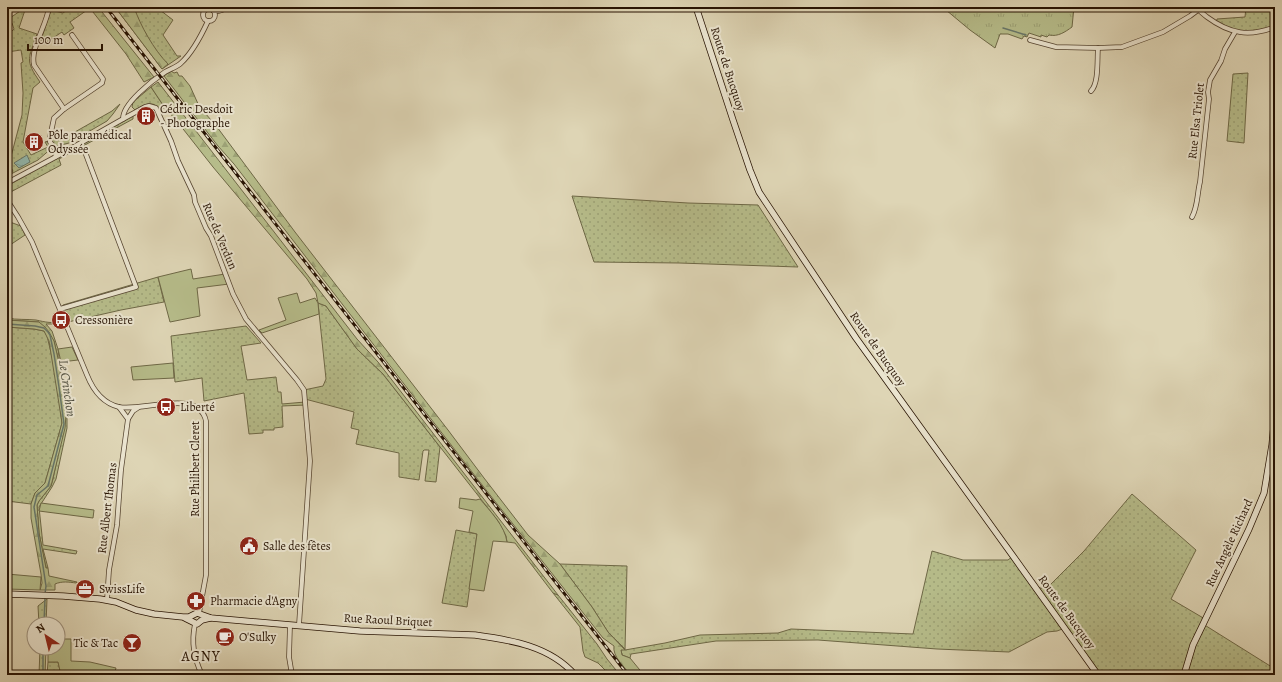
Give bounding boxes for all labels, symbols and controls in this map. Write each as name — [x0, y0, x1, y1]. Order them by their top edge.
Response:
street label: Route de Bucquoy — [707, 25, 749, 114]
scale bar — [28, 26, 102, 52]
text: 100 m — [34, 32, 63, 48]
street label: Rue Elsa Triolet — [1184, 82, 1208, 160]
place label: Cédric Desdoit - Photographe — [160, 101, 233, 131]
building icon: Cédric Desdoit - Photographe — [135, 105, 157, 127]
place label: Pôle paramédical Odyssée — [48, 127, 131, 157]
building icon: Pôle paramédical Odyssée — [23, 131, 45, 153]
street label: Rue de Verdun — [199, 200, 241, 272]
street label: Route de Bucquoy — [846, 308, 910, 390]
bus stop icon: Cressonière — [50, 309, 72, 331]
place label: Cressonière — [75, 312, 133, 328]
water label: Le Crinchon — [55, 358, 80, 418]
bus stop icon: Liberté — [155, 396, 177, 418]
place label: Liberté — [180, 399, 215, 415]
street label: Rue Philibert Cleret — [187, 421, 203, 517]
street label: Rue Albert Thomas — [93, 461, 121, 554]
street label: Rue Angèle Richard — [1202, 496, 1257, 590]
public building icon: Salle des fêtes — [238, 535, 260, 557]
place label: Salle des fêtes — [263, 538, 331, 554]
street label: Route de Bucquoy — [1035, 572, 1100, 653]
office icon: SwissLife — [74, 578, 96, 600]
place label: SwissLife — [99, 581, 145, 597]
pharmacy icon: Pharmacie d'Agny — [185, 590, 207, 612]
place label: Pharmacie d'Agny — [210, 593, 298, 609]
street label: Rue Raoul Briquet — [343, 610, 433, 630]
north arrow — [26, 616, 66, 656]
text: N — [33, 620, 48, 637]
cafe icon: O'Sulky — [214, 626, 236, 648]
place label: O'Sulky — [239, 629, 277, 645]
bar icon: Tic & Tac — [121, 632, 143, 654]
place label: Tic & Tac — [74, 635, 118, 651]
district label: AGNY — [181, 647, 220, 666]

